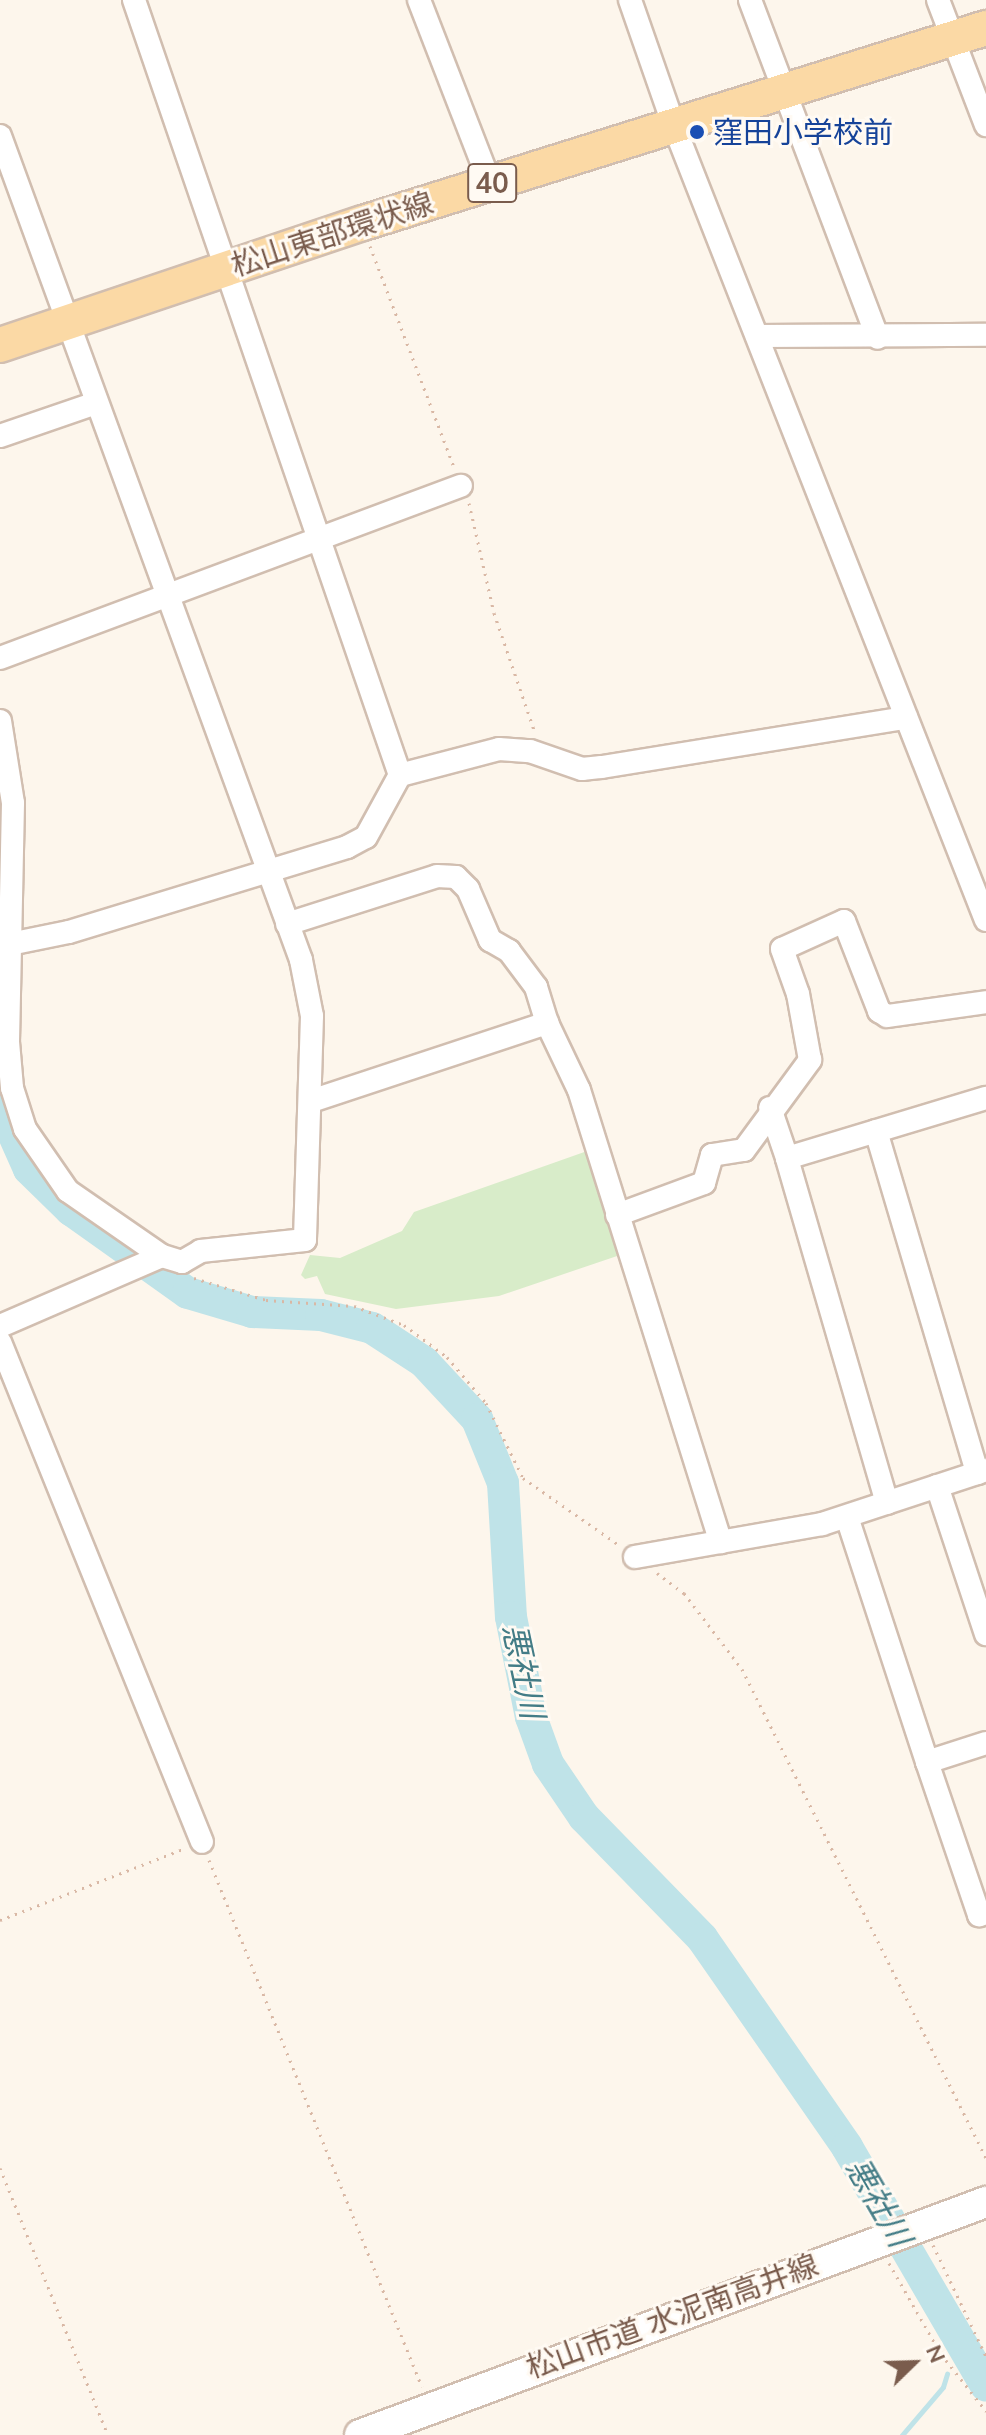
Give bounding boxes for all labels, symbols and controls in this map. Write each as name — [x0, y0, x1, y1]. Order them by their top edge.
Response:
place label: 窪田小学校前 — [713, 114, 893, 150]
marker: 窪田小学校前 — [688, 123, 706, 141]
road number: 40 — [466, 159, 518, 207]
street label: 松山東部環状線 — [227, 184, 437, 284]
water label: 悪社川 — [495, 1620, 553, 1722]
water label: 悪社川 — [838, 2151, 920, 2253]
street label: 松山市道 水泥南高井線 — [521, 2246, 823, 2386]
north arrow — [874, 2323, 954, 2403]
text: N — [920, 2341, 952, 2367]

